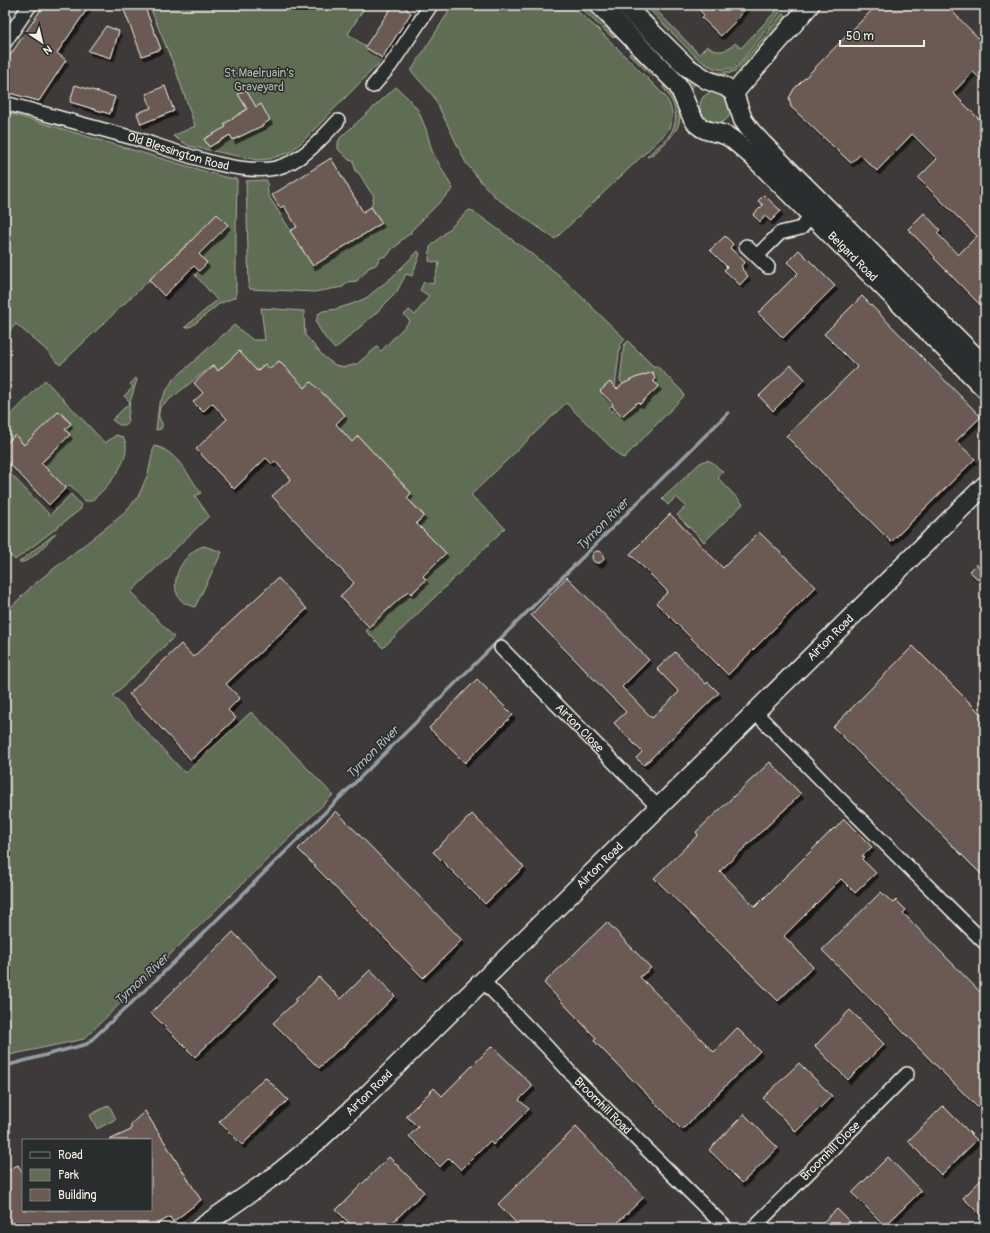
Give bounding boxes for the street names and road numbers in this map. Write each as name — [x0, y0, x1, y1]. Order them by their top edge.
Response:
street label: Old Blessington Road — [126, 130, 231, 174]
street label: Belgard Road — [824, 229, 880, 285]
street label: Airton Road — [804, 612, 857, 664]
street label: Airton Close — [552, 700, 607, 756]
street label: Airton Road — [574, 839, 627, 892]
street label: Airton Road — [343, 1067, 396, 1119]
street label: Broomhill Road — [571, 1074, 635, 1138]
street label: Broomhill Close — [797, 1118, 863, 1184]

